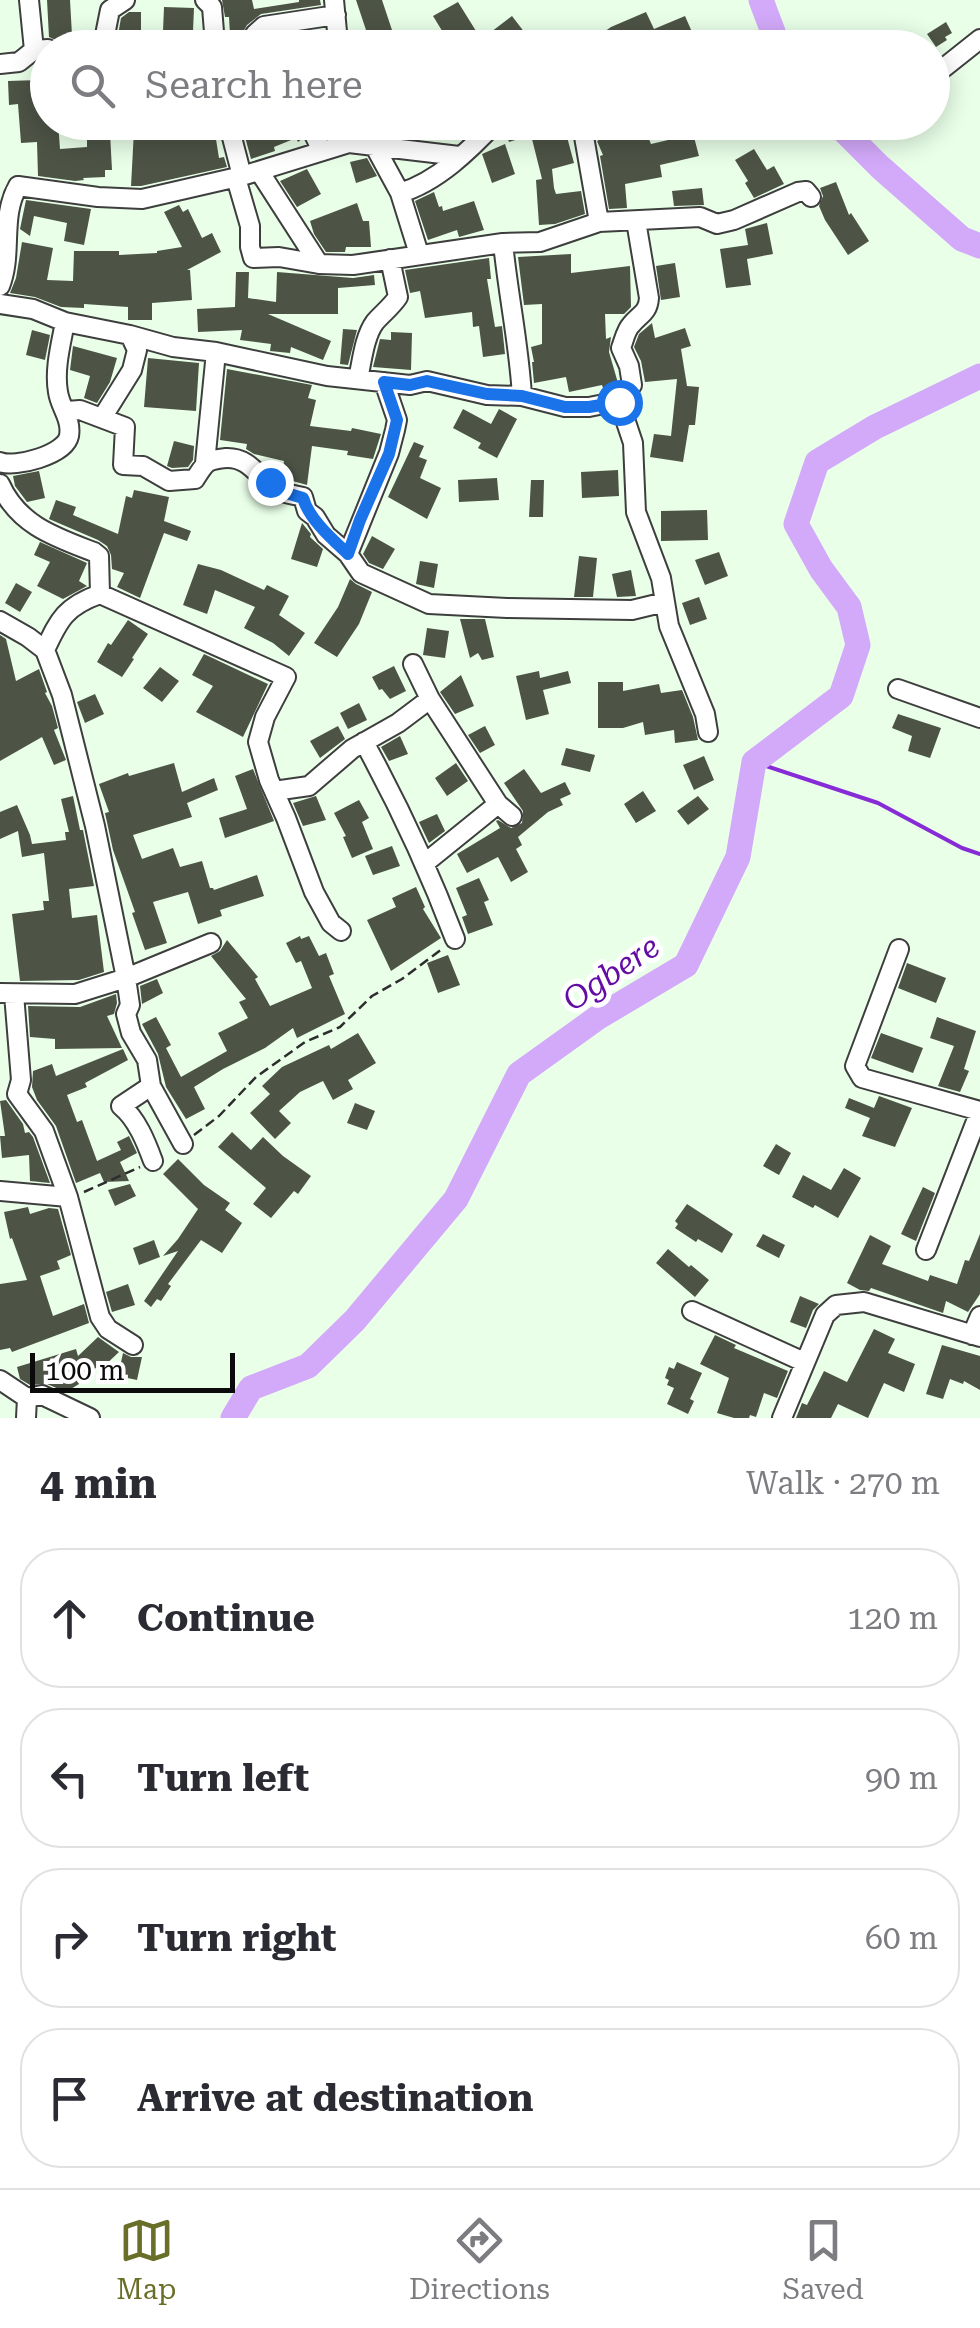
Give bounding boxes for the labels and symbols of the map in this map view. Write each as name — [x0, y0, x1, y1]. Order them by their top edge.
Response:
route start — [597, 380, 643, 426]
route end — [248, 460, 294, 506]
water label: Ogbere — [556, 927, 666, 1019]
scale bar — [30, 1348, 235, 1392]

